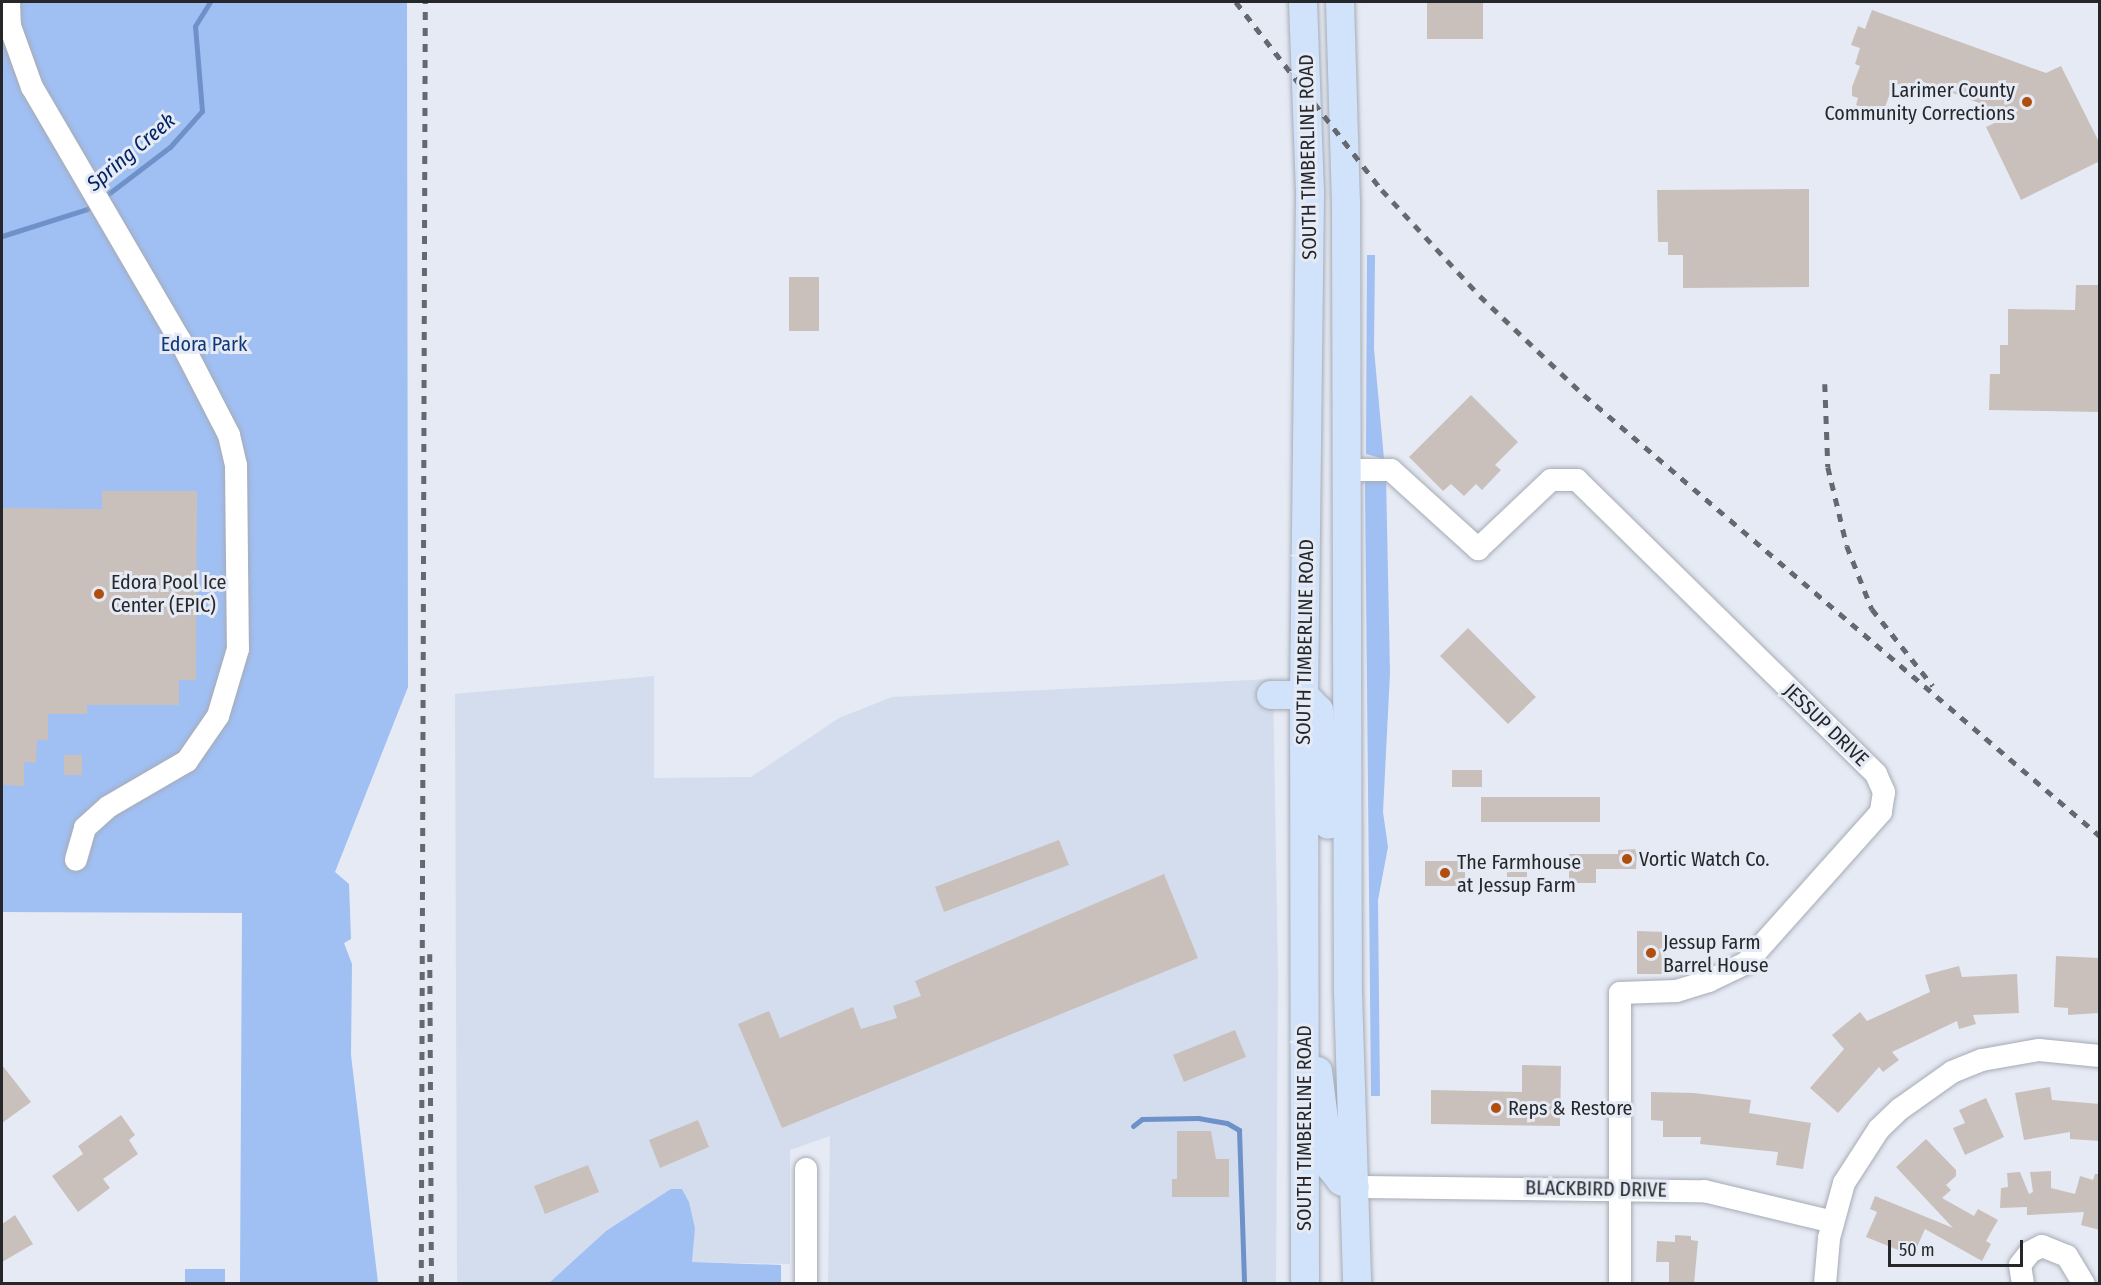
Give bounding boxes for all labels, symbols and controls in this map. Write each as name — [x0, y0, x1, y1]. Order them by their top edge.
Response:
street label: SOUTH TIMBERLINE ROAD — [1294, 54, 1322, 260]
place label: Larimer County Community Corrections — [1825, 78, 2015, 125]
marker: Larimer County Community Corrections — [2020, 95, 2034, 109]
water label: Spring Creek — [82, 108, 180, 196]
park label: Edora Park — [161, 332, 247, 356]
street label: SOUTH TIMBERLINE ROAD — [1291, 539, 1319, 745]
place label: Edora Pool Ice Center (EPIC) — [111, 570, 226, 617]
marker: Edora Pool Ice Center (EPIC) — [92, 587, 106, 601]
street label: JESSUP DRIVE — [1779, 679, 1873, 771]
place label: Vortic Watch Co. — [1639, 847, 1770, 871]
place label: The Farmhouse at Jessup Farm — [1457, 850, 1581, 897]
marker: Vortic Watch Co. — [1620, 852, 1634, 866]
marker: The Farmhouse at Jessup Farm — [1438, 866, 1452, 880]
place label: Jessup Farm Barrel House — [1663, 930, 1769, 977]
marker: Jessup Farm Barrel House — [1644, 946, 1658, 960]
street label: SOUTH TIMBERLINE ROAD — [1292, 1025, 1316, 1231]
place label: Reps & Restore — [1508, 1096, 1632, 1120]
marker: Reps & Restore — [1489, 1101, 1503, 1115]
street label: BLACKBIRD DRIVE — [1525, 1176, 1667, 1202]
scale bar — [1891, 1228, 2026, 1266]
text: 50 m — [1899, 1239, 1935, 1261]

